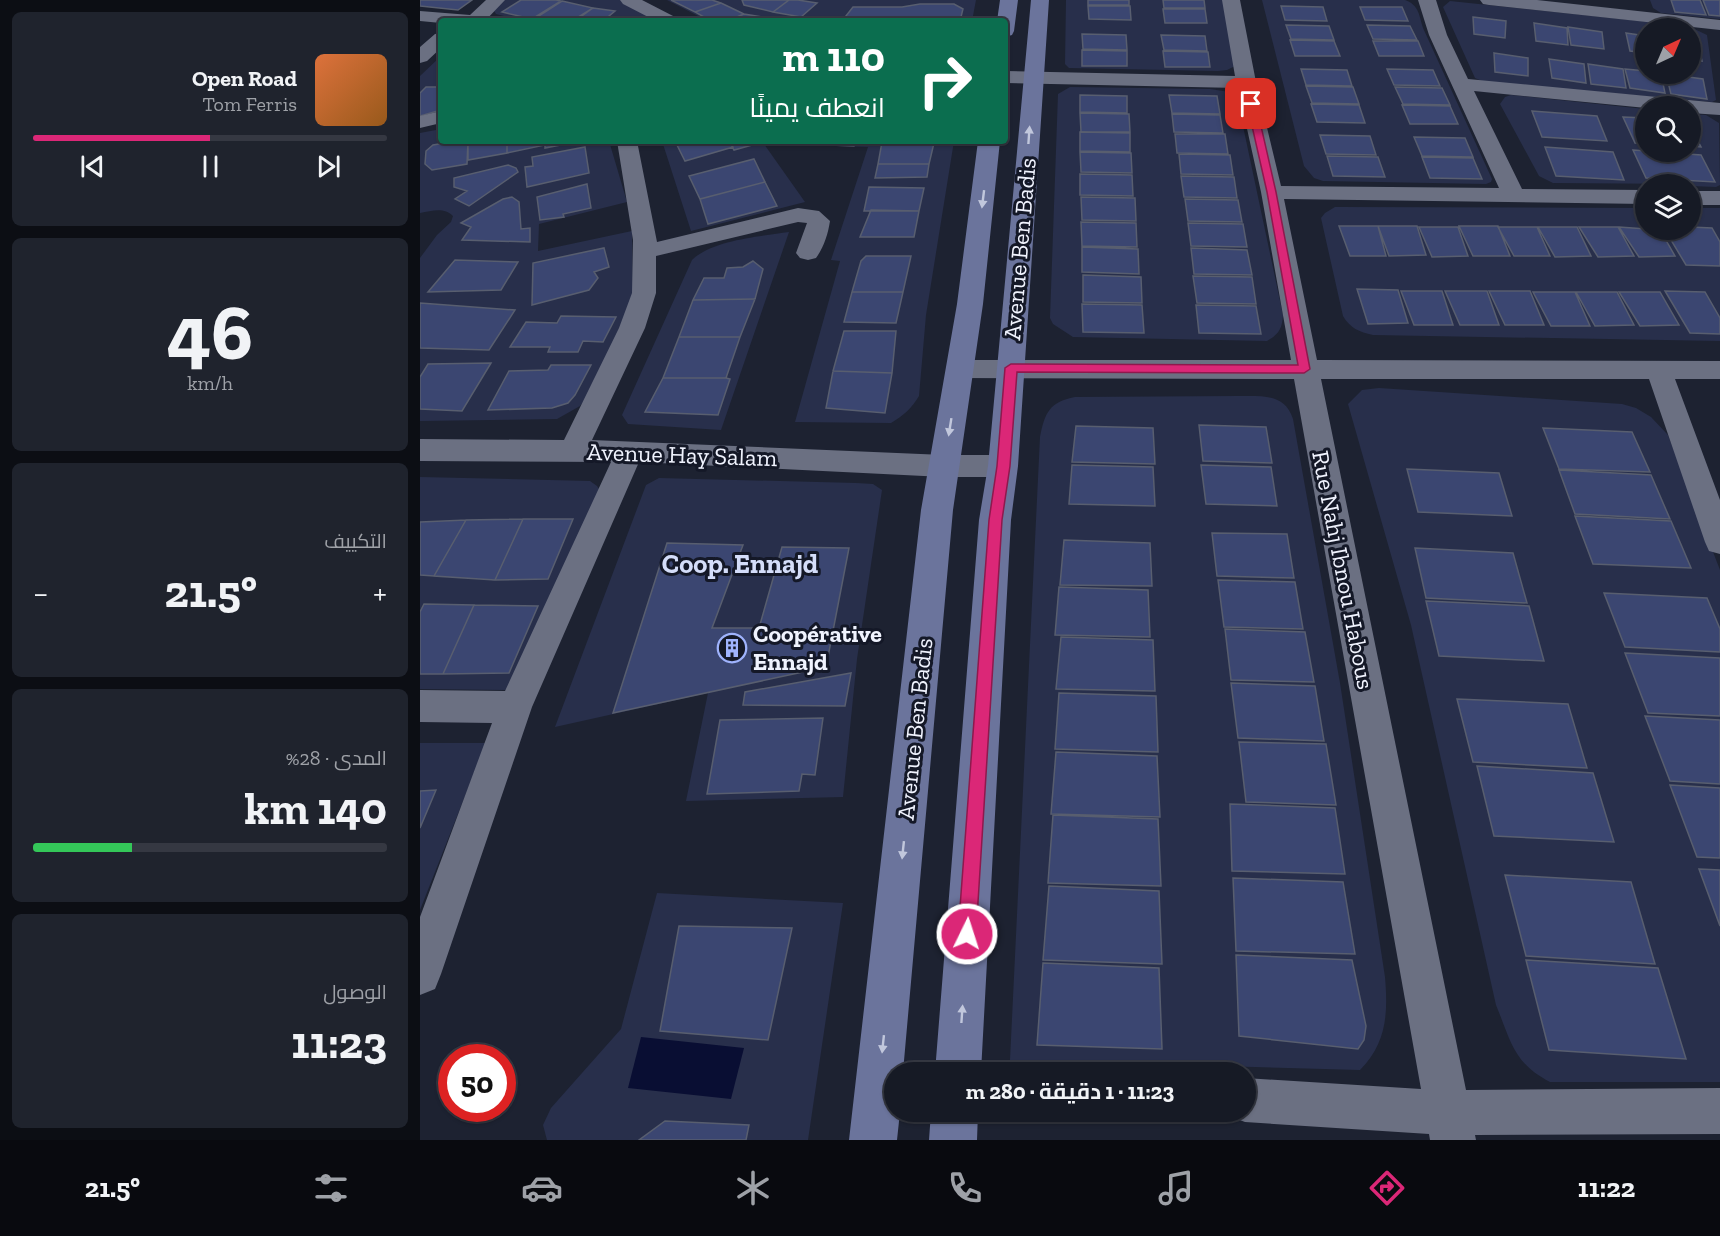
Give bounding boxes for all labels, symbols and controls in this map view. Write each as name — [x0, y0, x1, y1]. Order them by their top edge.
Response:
north arrow — [1635, 18, 1701, 84]
map controls — [1635, 18, 1701, 240]
text: 110 m — [782, 31, 885, 82]
icon: right — [906, 42, 984, 120]
text: Open Road — [192, 65, 297, 92]
pin — [1225, 78, 1276, 129]
icon: arrive — [1234, 87, 1267, 120]
text: Tom Ferris — [203, 92, 297, 116]
text: انعطف يمينًا — [749, 92, 885, 124]
button: search — [1635, 96, 1701, 162]
one-way arrow — [1024, 126, 1034, 145]
icon: previous — [76, 150, 109, 183]
icon: pause — [194, 150, 227, 183]
icon: next — [312, 150, 345, 183]
street label: Avenue Ben Badis — [997, 157, 1042, 341]
button: layers — [1635, 174, 1701, 240]
one-way arrow — [979, 190, 988, 209]
text: 46 — [167, 285, 253, 379]
text: km/h — [187, 371, 233, 395]
one-way arrow — [945, 417, 954, 436]
street label: Avenue Hay Salam — [586, 437, 778, 472]
street label: Rue Nahj Ibnou Habous — [1306, 448, 1381, 692]
text: التكييف — [324, 529, 387, 553]
district label: Coop. Ennajd — [662, 548, 819, 580]
text: 21.5° — [165, 565, 257, 619]
text: − — [33, 573, 48, 612]
text: + — [373, 573, 387, 612]
place label: Coopérative Ennajd — [753, 619, 882, 676]
building icon: Coopérative Ennajd — [716, 632, 748, 664]
street label: Avenue Ben Badis — [891, 636, 938, 821]
text: المدى · 28% — [286, 746, 387, 770]
text: 140 km — [245, 782, 387, 836]
one-way arrow — [898, 840, 908, 859]
position arrow — [935, 902, 999, 966]
text: الوصول — [323, 980, 387, 1004]
one-way arrow — [957, 1005, 967, 1024]
text: 11:23 — [291, 1016, 387, 1070]
one-way arrow — [878, 1034, 888, 1053]
speed limit sign: 50 — [438, 1044, 516, 1122]
text: 11:23 · 1 دقيقة · 280 m — [966, 1078, 1174, 1105]
icon: filters — [310, 1167, 352, 1209]
icon: car — [521, 1167, 563, 1209]
icon: climate — [732, 1167, 774, 1209]
icon: phone — [944, 1167, 986, 1209]
icon: music — [1155, 1167, 1197, 1209]
icon: directions — [1366, 1167, 1408, 1209]
text: 21.5° — [85, 1172, 140, 1204]
text: 11:22 — [1578, 1172, 1635, 1204]

